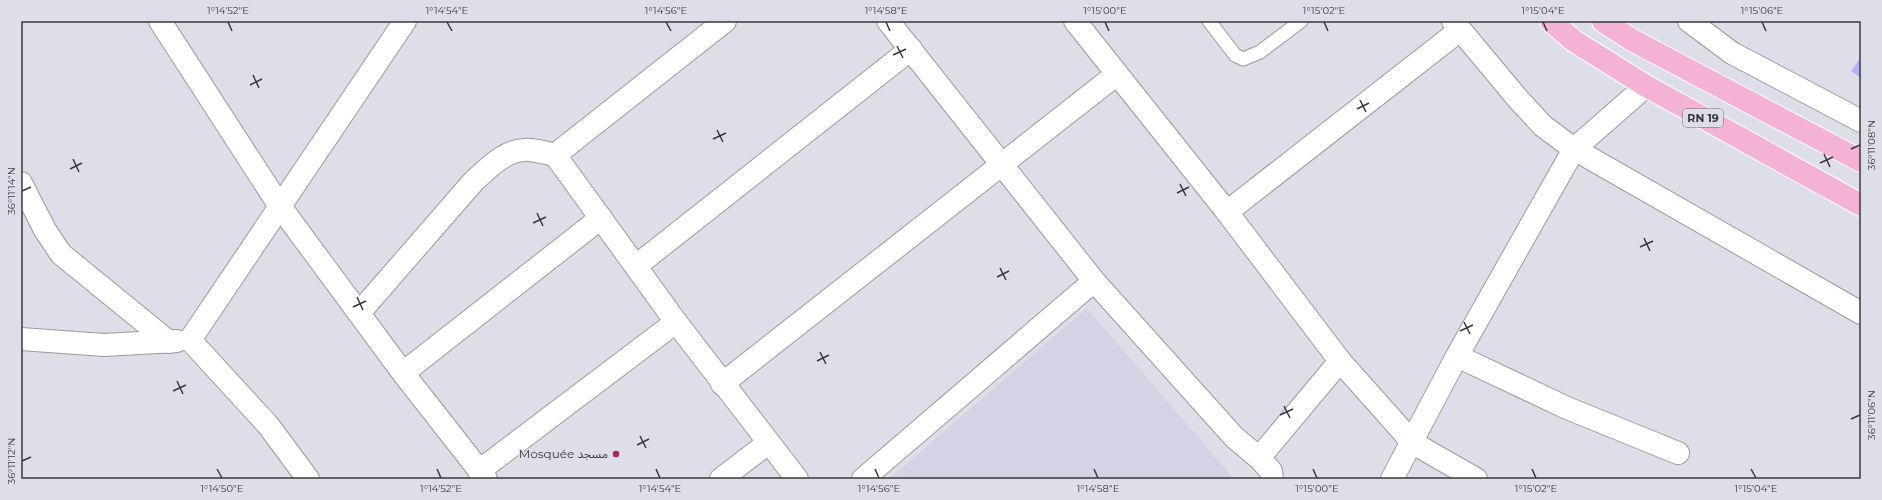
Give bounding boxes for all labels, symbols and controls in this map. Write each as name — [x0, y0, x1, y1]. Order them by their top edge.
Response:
text: 1°14'52"E — [207, 4, 249, 17]
text: 1°14'54"E — [426, 4, 469, 17]
text: 1°14'56"E — [645, 4, 687, 17]
text: 1°14'58"E — [865, 4, 908, 17]
text: 1°15'00"E — [1083, 4, 1127, 17]
text: 1°15'02"E — [1303, 4, 1345, 17]
text: 1°15'04"E — [1522, 4, 1565, 17]
text: 1°15'06"E — [1741, 4, 1784, 17]
road number: RN 19 — [1683, 109, 1723, 127]
text: 36°11'08"N — [1865, 120, 1878, 170]
text: 36°11'14"N — [5, 167, 18, 215]
text: 36°11'06"N — [1865, 390, 1878, 440]
text: 36°11'12"N — [5, 438, 18, 485]
place label: Mosquée مسجد — [519, 446, 608, 461]
marker: Mosquée مسجد — [611, 449, 621, 459]
text: 1°14'50"E — [200, 482, 244, 495]
text: 1°14'52"E — [420, 482, 462, 495]
text: 1°14'54"E — [639, 482, 682, 495]
text: 1°14'56"E — [858, 482, 900, 495]
text: 1°14'58"E — [1077, 482, 1120, 495]
text: 1°15'00"E — [1295, 482, 1339, 495]
text: 1°15'02"E — [1515, 482, 1557, 495]
text: 1°15'04"E — [1735, 482, 1778, 495]

